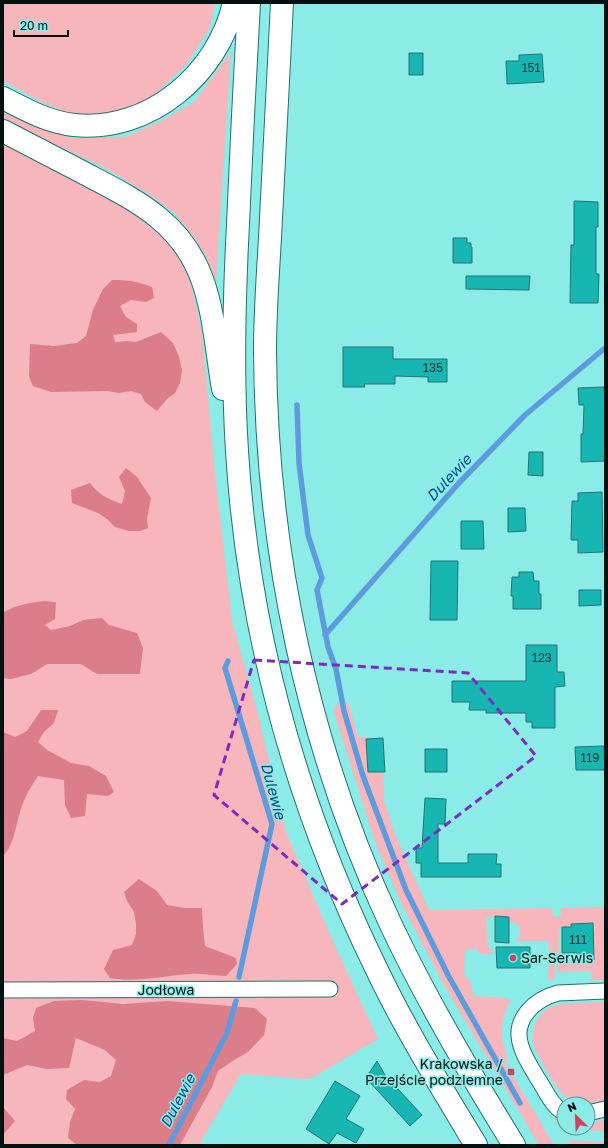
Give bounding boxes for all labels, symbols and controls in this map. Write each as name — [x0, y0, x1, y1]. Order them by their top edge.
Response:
scale bar — [14, 12, 68, 38]
text: 20 m — [20, 18, 48, 33]
house number: 151 — [522, 60, 540, 75]
house number: 135 — [423, 360, 443, 375]
water label: Dulewie — [422, 449, 475, 505]
house number: 123 — [532, 650, 552, 665]
house number: 119 — [581, 750, 599, 765]
water label: Dulewie — [258, 761, 290, 822]
house number: 111 — [569, 932, 587, 947]
place label: Sar-Serwis — [521, 949, 593, 966]
marker: Sar-Serwis — [508, 953, 518, 963]
street label: Jodłowa — [138, 981, 194, 998]
place label: Krakowska / Przejście podziemne — [365, 1055, 503, 1088]
marker: Krakowska / Przejście podziemne — [506, 1067, 516, 1077]
water label: Dulewie — [156, 1070, 199, 1130]
north arrow — [556, 1096, 596, 1136]
text: N — [565, 1099, 578, 1114]

